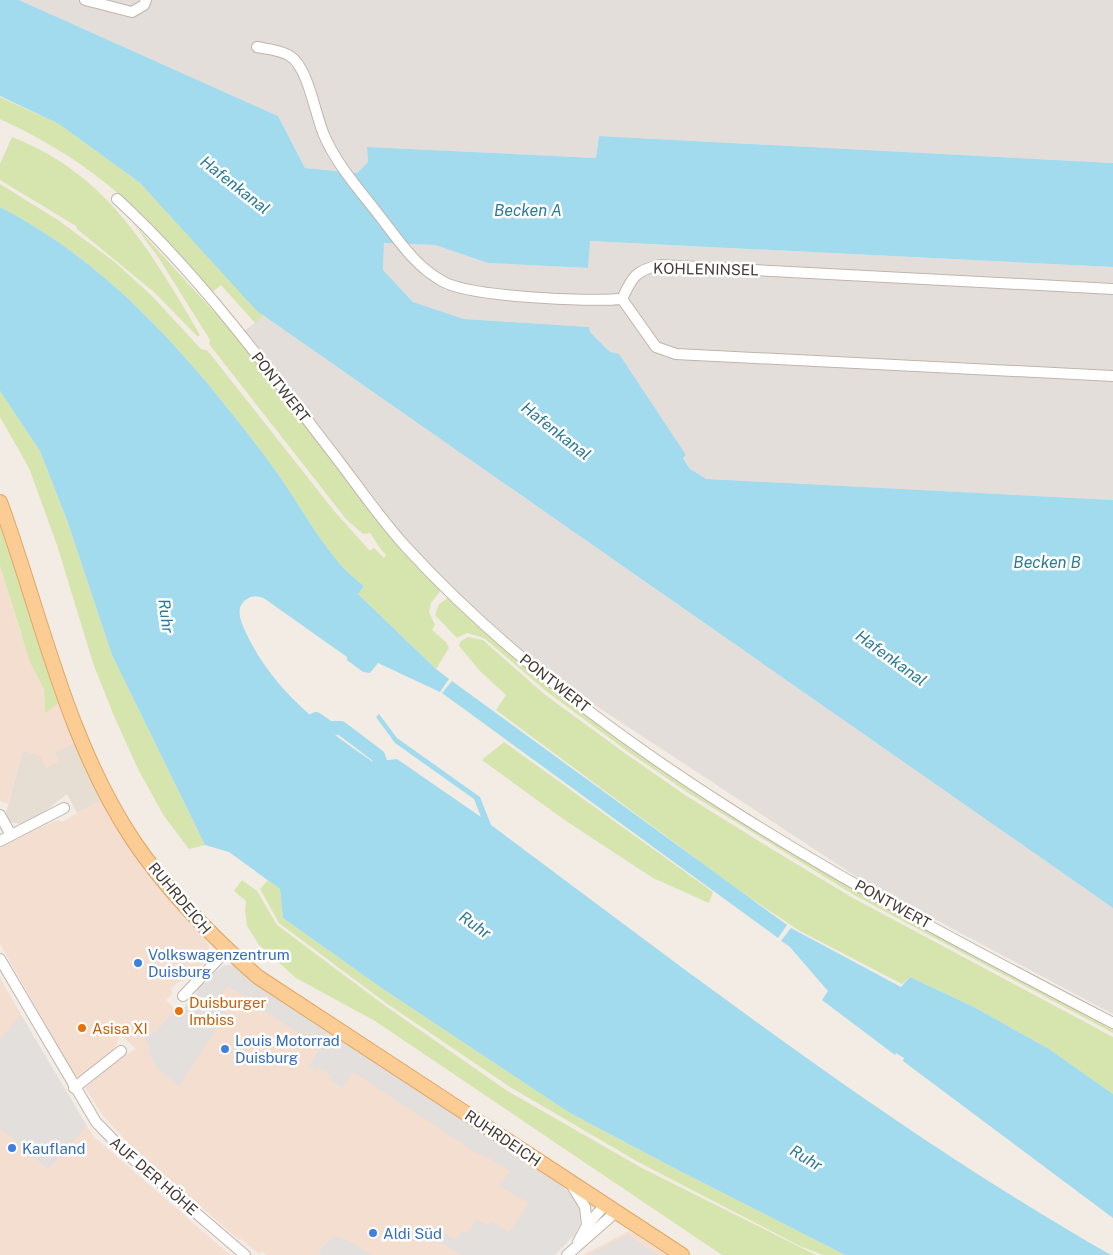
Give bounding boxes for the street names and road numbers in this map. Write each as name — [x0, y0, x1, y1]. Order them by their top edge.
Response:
street label: KOHLENINSEL — [653, 260, 759, 278]
street label: PONTWERT — [248, 349, 314, 425]
street label: PONTWERT — [517, 650, 593, 716]
street label: RUHRDEICH — [145, 859, 215, 937]
street label: PONTWERT — [852, 876, 934, 932]
street label: RUHRDEICH — [462, 1106, 544, 1170]
street label: AUF DER HÖHE — [107, 1133, 202, 1219]

